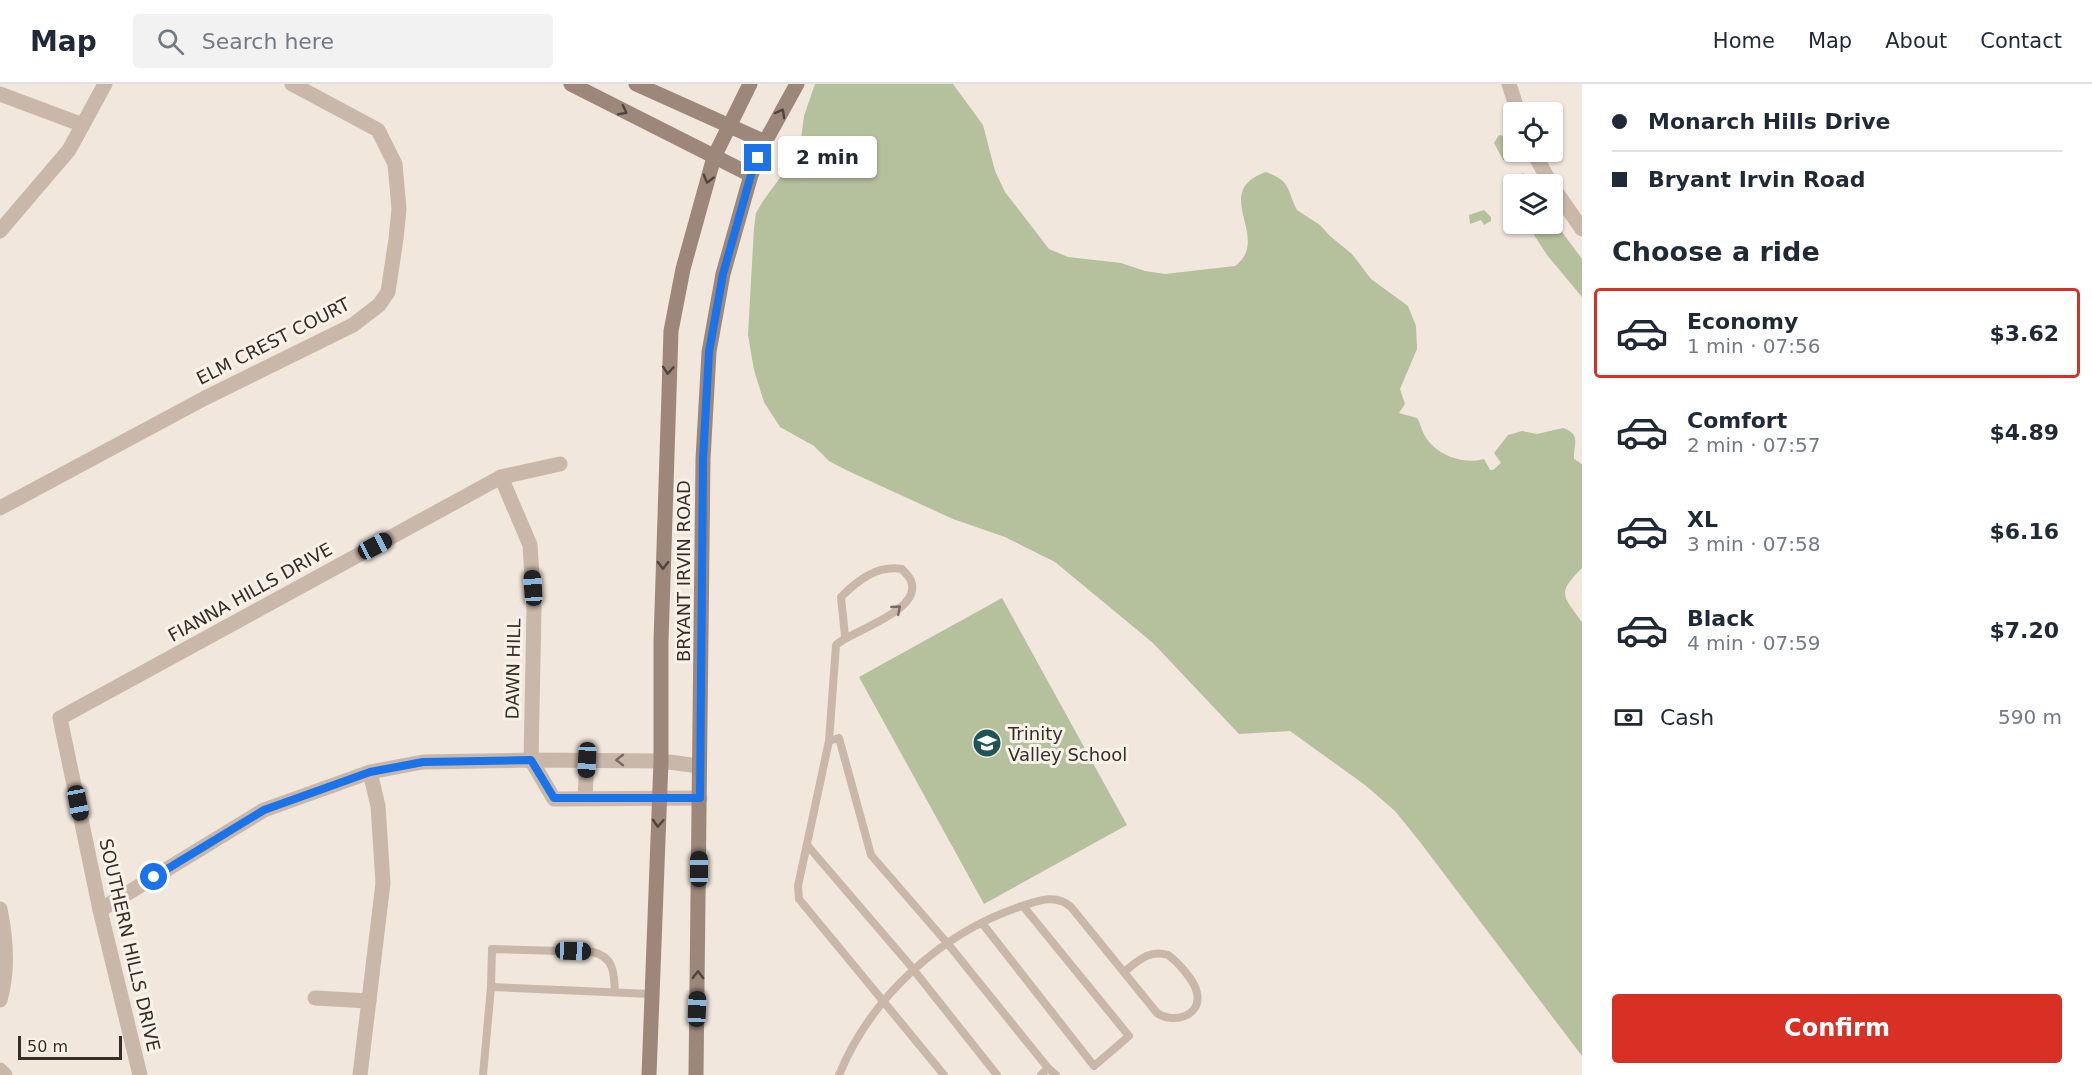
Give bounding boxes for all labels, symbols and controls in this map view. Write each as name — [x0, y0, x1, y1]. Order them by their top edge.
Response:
search box — [133, 14, 553, 68]
text: Map — [30, 25, 97, 58]
icon: search — [154, 25, 187, 58]
text: Search here — [202, 29, 334, 54]
text: Home — [1713, 29, 1775, 53]
text: Map — [1808, 29, 1852, 53]
text: About — [1885, 29, 1947, 53]
text: Contact — [1980, 29, 2062, 53]
map controls — [1503, 102, 1563, 234]
button: locate — [1503, 102, 1563, 162]
one-way arrow — [617, 103, 628, 115]
one-way arrow — [774, 109, 785, 119]
text: Monarch Hills Drive — [1648, 109, 1890, 134]
callout: 2 min — [779, 137, 878, 179]
route end — [744, 144, 771, 171]
text: 2 min — [796, 145, 859, 169]
text: Bryant Irvin Road — [1648, 167, 1866, 192]
one-way arrow — [703, 174, 715, 184]
button: layers — [1503, 174, 1563, 234]
text: Choose a ride — [1612, 236, 1820, 267]
street label: ELM CREST COURT — [193, 293, 354, 389]
icon: car — [1615, 306, 1669, 360]
text: Economy — [1687, 309, 1798, 334]
text: $3.62 — [1989, 321, 2059, 346]
text: 1 min · 07:56 — [1687, 334, 1821, 358]
one-way arrow — [662, 365, 675, 374]
icon: car — [1615, 405, 1669, 459]
text: Comfort — [1687, 408, 1787, 433]
text: $4.89 — [1989, 420, 2059, 445]
text: 2 min · 07:57 — [1687, 433, 1821, 457]
street label: BRYANT IRVIN ROAD — [673, 480, 694, 662]
icon: car — [1615, 504, 1669, 558]
text: XL — [1687, 507, 1718, 532]
text: $6.16 — [1989, 519, 2059, 544]
car — [355, 530, 395, 562]
text: 3 min · 07:58 — [1687, 532, 1821, 556]
street label: FIANNA HILLS DRIVE — [164, 538, 336, 646]
one-way arrow — [656, 560, 669, 569]
car — [523, 569, 543, 607]
icon: car — [1615, 603, 1669, 657]
one-way arrow — [890, 605, 900, 616]
text: Black — [1687, 606, 1754, 631]
street label: DAWN HILL — [502, 618, 524, 720]
text: $7.20 — [1989, 618, 2059, 643]
text: 4 min · 07:59 — [1687, 631, 1821, 655]
icon: cash — [1612, 701, 1645, 734]
text: Cash — [1660, 705, 1714, 730]
text: 590 m — [1998, 705, 2062, 729]
place label: Trinity Valley School — [1007, 723, 1127, 765]
school or university icon: Trinity Valley School — [971, 727, 1003, 759]
car — [577, 742, 597, 778]
one-way arrow — [615, 754, 624, 766]
car — [66, 784, 90, 822]
one-way arrow — [652, 818, 665, 827]
street label: SOUTHERN HILLS DRIVE — [95, 837, 165, 1053]
car — [690, 851, 708, 887]
route start — [140, 863, 167, 890]
car — [555, 941, 591, 961]
one-way arrow — [692, 970, 705, 979]
car — [687, 991, 707, 1027]
button: Confirm — [1612, 994, 2062, 1063]
scale bar — [18, 1033, 122, 1060]
text: 50 m — [27, 1037, 68, 1056]

